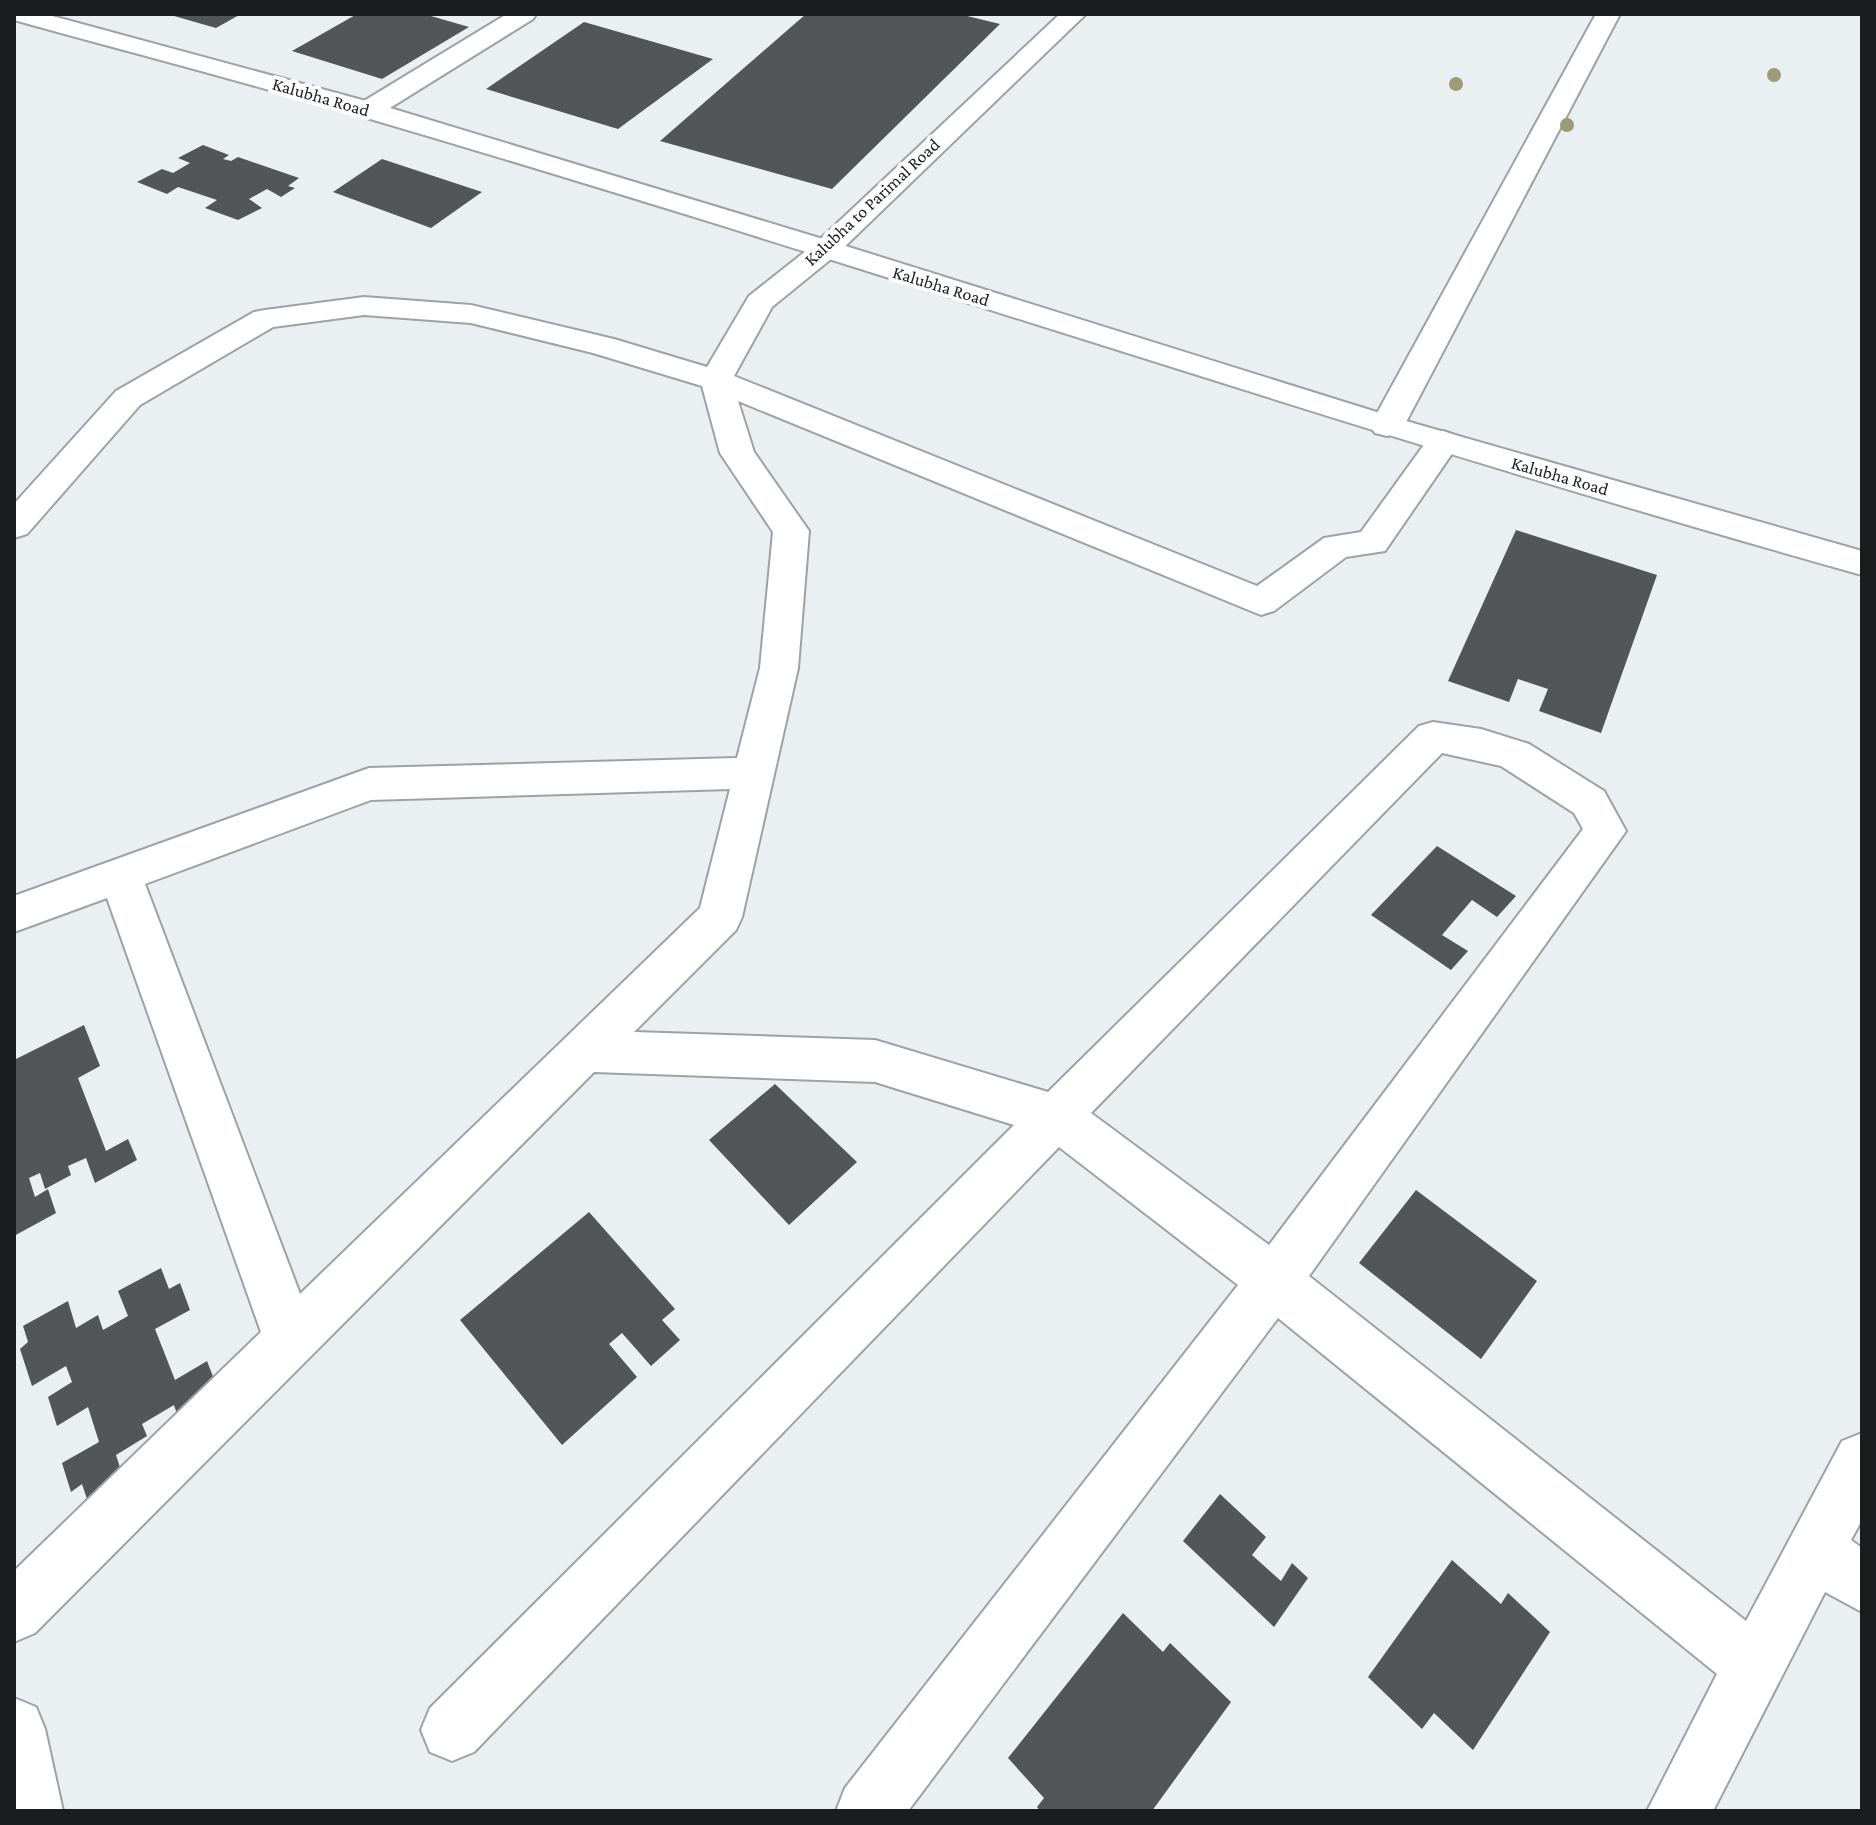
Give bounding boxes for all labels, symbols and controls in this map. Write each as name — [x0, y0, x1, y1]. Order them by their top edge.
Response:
street label: Kalubha Road — [270, 74, 372, 121]
street label: Kalubha to Parimal Road — [800, 134, 944, 270]
street label: Kalubha Road — [890, 262, 992, 310]
street label: Kalubha Road — [1509, 453, 1611, 500]

